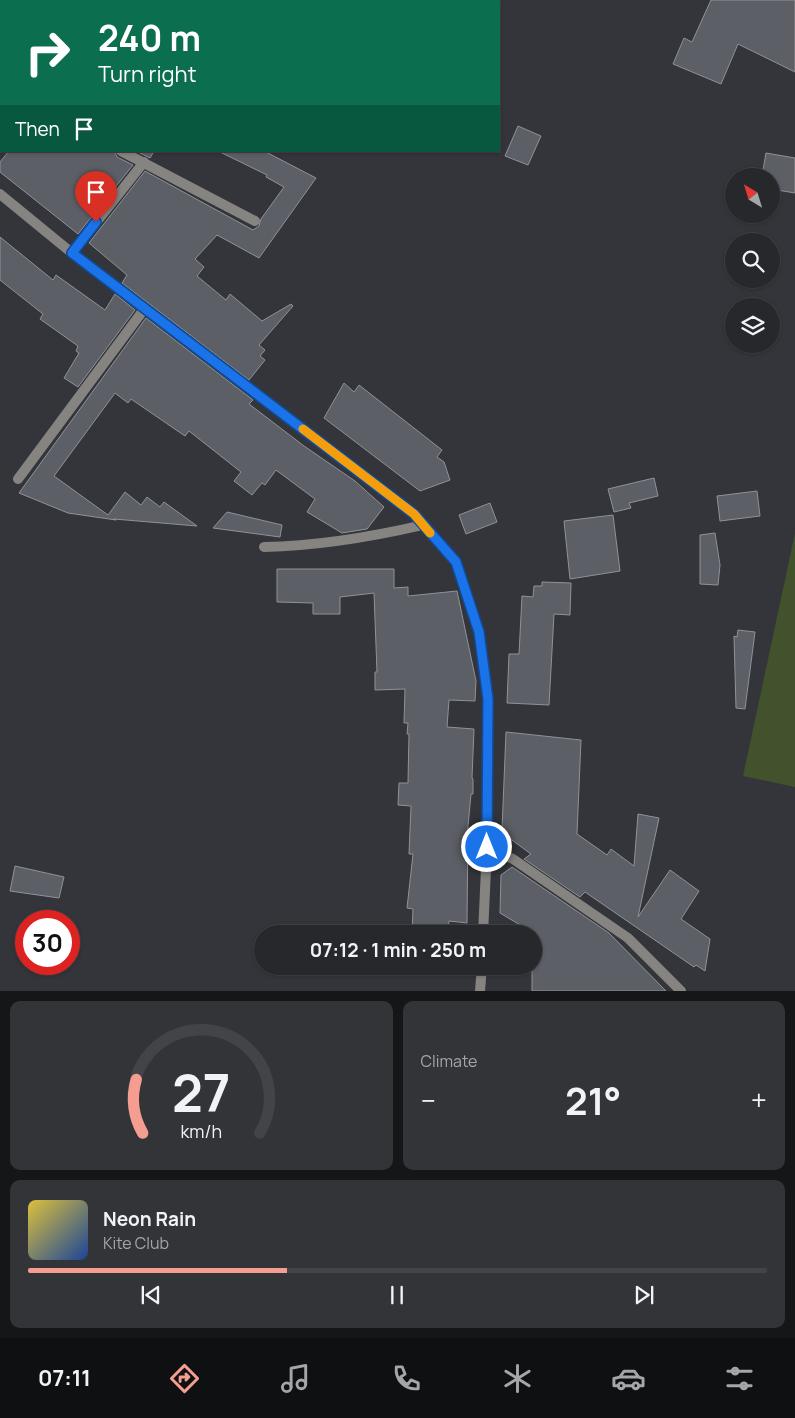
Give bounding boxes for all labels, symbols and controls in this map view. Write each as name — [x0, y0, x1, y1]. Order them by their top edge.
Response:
text: 240 m — [98, 14, 201, 62]
icon: right — [15, 20, 80, 85]
text: Turn right — [98, 59, 196, 89]
icon: arrive — [70, 115, 98, 143]
text: Then — [15, 116, 60, 142]
north arrow — [725, 168, 780, 222]
map controls — [725, 168, 780, 353]
pin — [75, 171, 117, 222]
icon: arrive — [82, 178, 110, 206]
button: search — [725, 233, 780, 288]
button: layers — [725, 298, 780, 353]
position arrow — [460, 820, 512, 872]
speed limit sign: 30 — [15, 910, 80, 975]
text: 07:12 · 1 min · 250 m — [310, 937, 486, 963]
text: Climate — [421, 1050, 477, 1072]
text: 27 — [172, 1057, 231, 1128]
text: 21° — [565, 1074, 621, 1126]
text: − — [421, 1081, 436, 1119]
text: + — [751, 1081, 767, 1119]
text: km/h — [180, 1119, 222, 1143]
text: Neon Rain — [103, 1206, 196, 1232]
text: Kite Club — [103, 1232, 169, 1254]
icon: previous — [137, 1281, 165, 1309]
icon: pause — [383, 1281, 411, 1309]
icon: next — [630, 1281, 658, 1309]
icon: directions — [167, 1361, 202, 1396]
icon: music — [278, 1361, 313, 1396]
icon: phone — [389, 1361, 424, 1396]
icon: climate — [500, 1361, 535, 1396]
icon: car — [611, 1361, 646, 1396]
icon: filters — [722, 1361, 757, 1396]
text: 07:11 — [38, 1363, 91, 1393]

